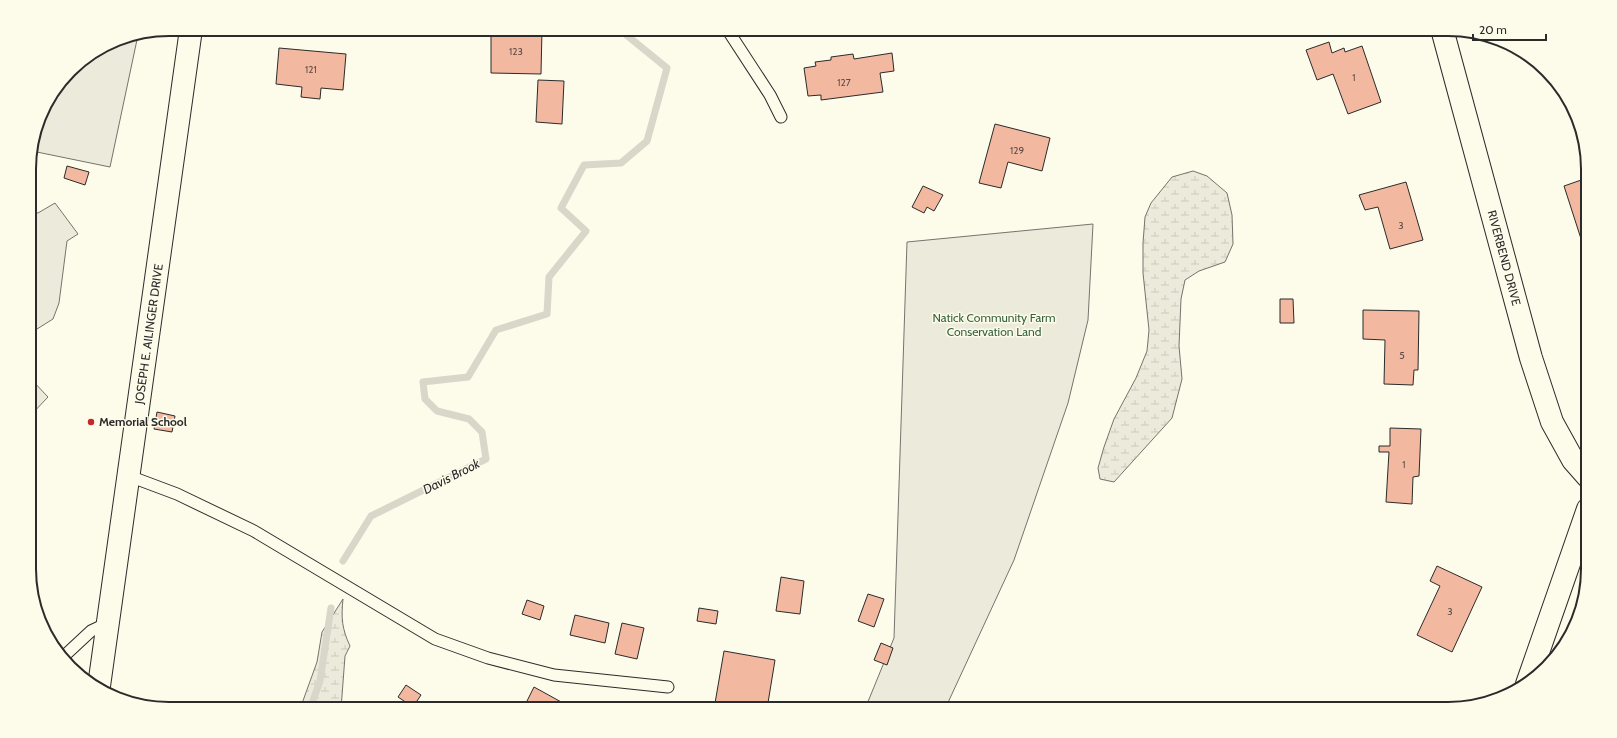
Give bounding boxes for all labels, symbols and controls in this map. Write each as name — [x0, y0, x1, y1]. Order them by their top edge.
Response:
scale bar — [1473, 16, 1546, 42]
text: 20 m — [1479, 22, 1507, 37]
house number: 123 — [509, 45, 523, 58]
house number: 121 — [305, 63, 317, 76]
house number: 1 — [1352, 71, 1356, 84]
house number: 127 — [837, 76, 851, 89]
house number: 129 — [1010, 144, 1024, 157]
street label: RIVERBEND DRIVE — [1485, 209, 1525, 308]
house number: 3 — [1398, 219, 1404, 232]
street label: JOSEPH E. AILINGER DRIVE — [131, 263, 166, 406]
park label: Natick Community Farm Conservation Land — [933, 310, 1055, 339]
house number: 5 — [1399, 349, 1405, 362]
place label: Memorial School — [99, 414, 187, 429]
marker: Memorial School — [86, 417, 96, 427]
water label: Davis Brook — [420, 455, 483, 497]
house number: 1 — [1402, 458, 1406, 471]
house number: 3 — [1447, 605, 1453, 618]

